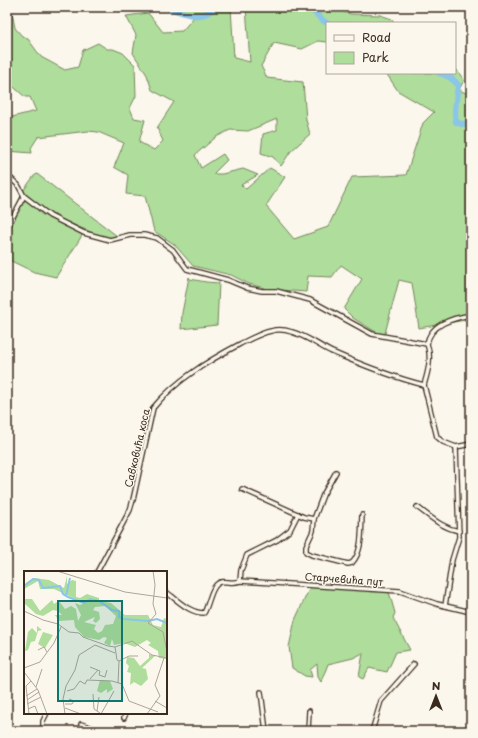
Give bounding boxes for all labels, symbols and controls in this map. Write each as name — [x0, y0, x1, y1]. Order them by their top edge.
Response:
legend — [326, 22, 456, 74]
text: Road — [362, 28, 391, 46]
text: Park — [362, 48, 389, 66]
street label: Савковића коса — [120, 406, 153, 489]
street label: Старчевића пут — [304, 568, 384, 589]
inset map — [24, 571, 167, 714]
north arrow — [416, 676, 456, 716]
text: N — [432, 677, 441, 694]

